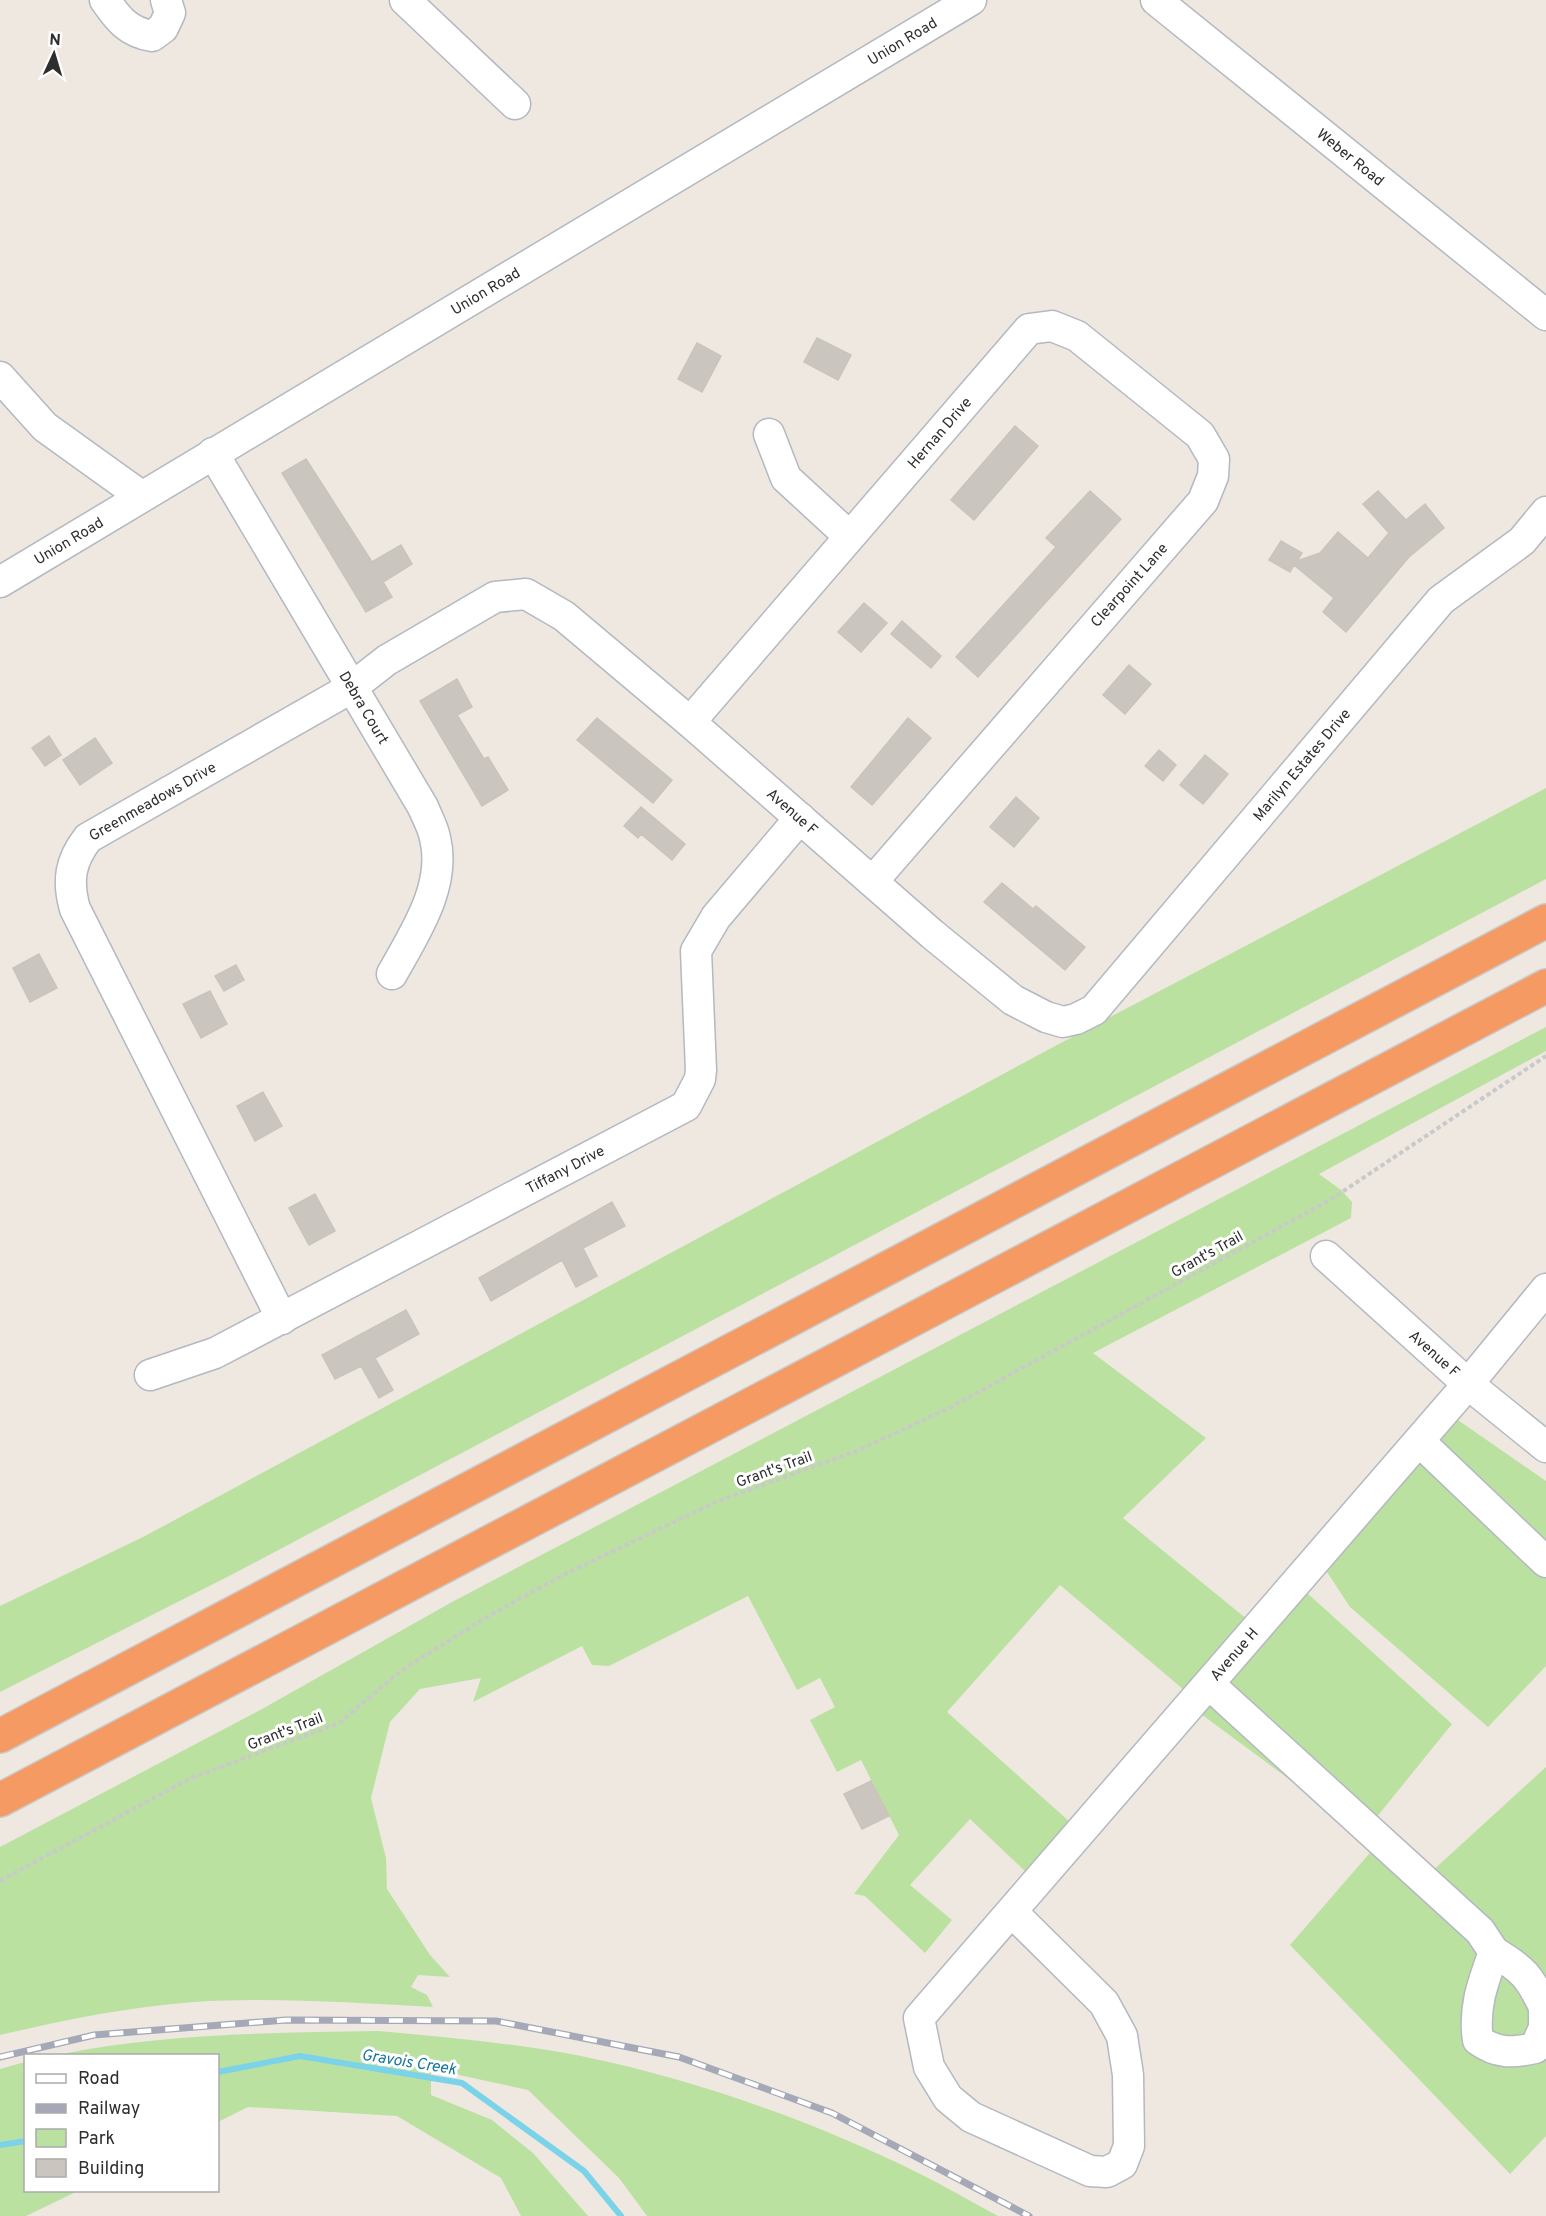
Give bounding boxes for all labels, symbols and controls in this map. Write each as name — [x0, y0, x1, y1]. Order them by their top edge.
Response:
street label: Union Road — [865, 14, 941, 71]
north arrow — [24, 24, 84, 84]
text: N — [48, 31, 61, 51]
street label: Weber Road — [1312, 125, 1387, 191]
street label: Union Road — [448, 264, 524, 320]
street label: Hernan Drive — [904, 394, 977, 474]
street label: Union Road — [31, 514, 108, 570]
street label: Clearpoint Lane — [1087, 540, 1173, 632]
street label: Debra Court — [334, 668, 392, 748]
street label: Marilyn Estates Drive — [1250, 705, 1356, 826]
street label: Greenmeadows Drive — [86, 759, 220, 846]
street label: Avenue F — [762, 785, 821, 840]
street label: Tiffany Drive — [523, 1142, 608, 1199]
street label: Grant's Trail — [1168, 1228, 1247, 1283]
street label: Avenue F — [1404, 1327, 1463, 1383]
street label: Grant's Trail — [734, 1448, 815, 1493]
street label: Avenue H — [1207, 1625, 1263, 1686]
street label: Grant's Trail — [245, 1709, 326, 1756]
water label: Gravois Creek — [360, 2046, 458, 2080]
legend — [24, 2054, 219, 2192]
text: Road — [78, 2068, 120, 2091]
text: Railway — [78, 2098, 140, 2121]
text: Park — [78, 2128, 115, 2151]
text: Building — [78, 2158, 144, 2181]

